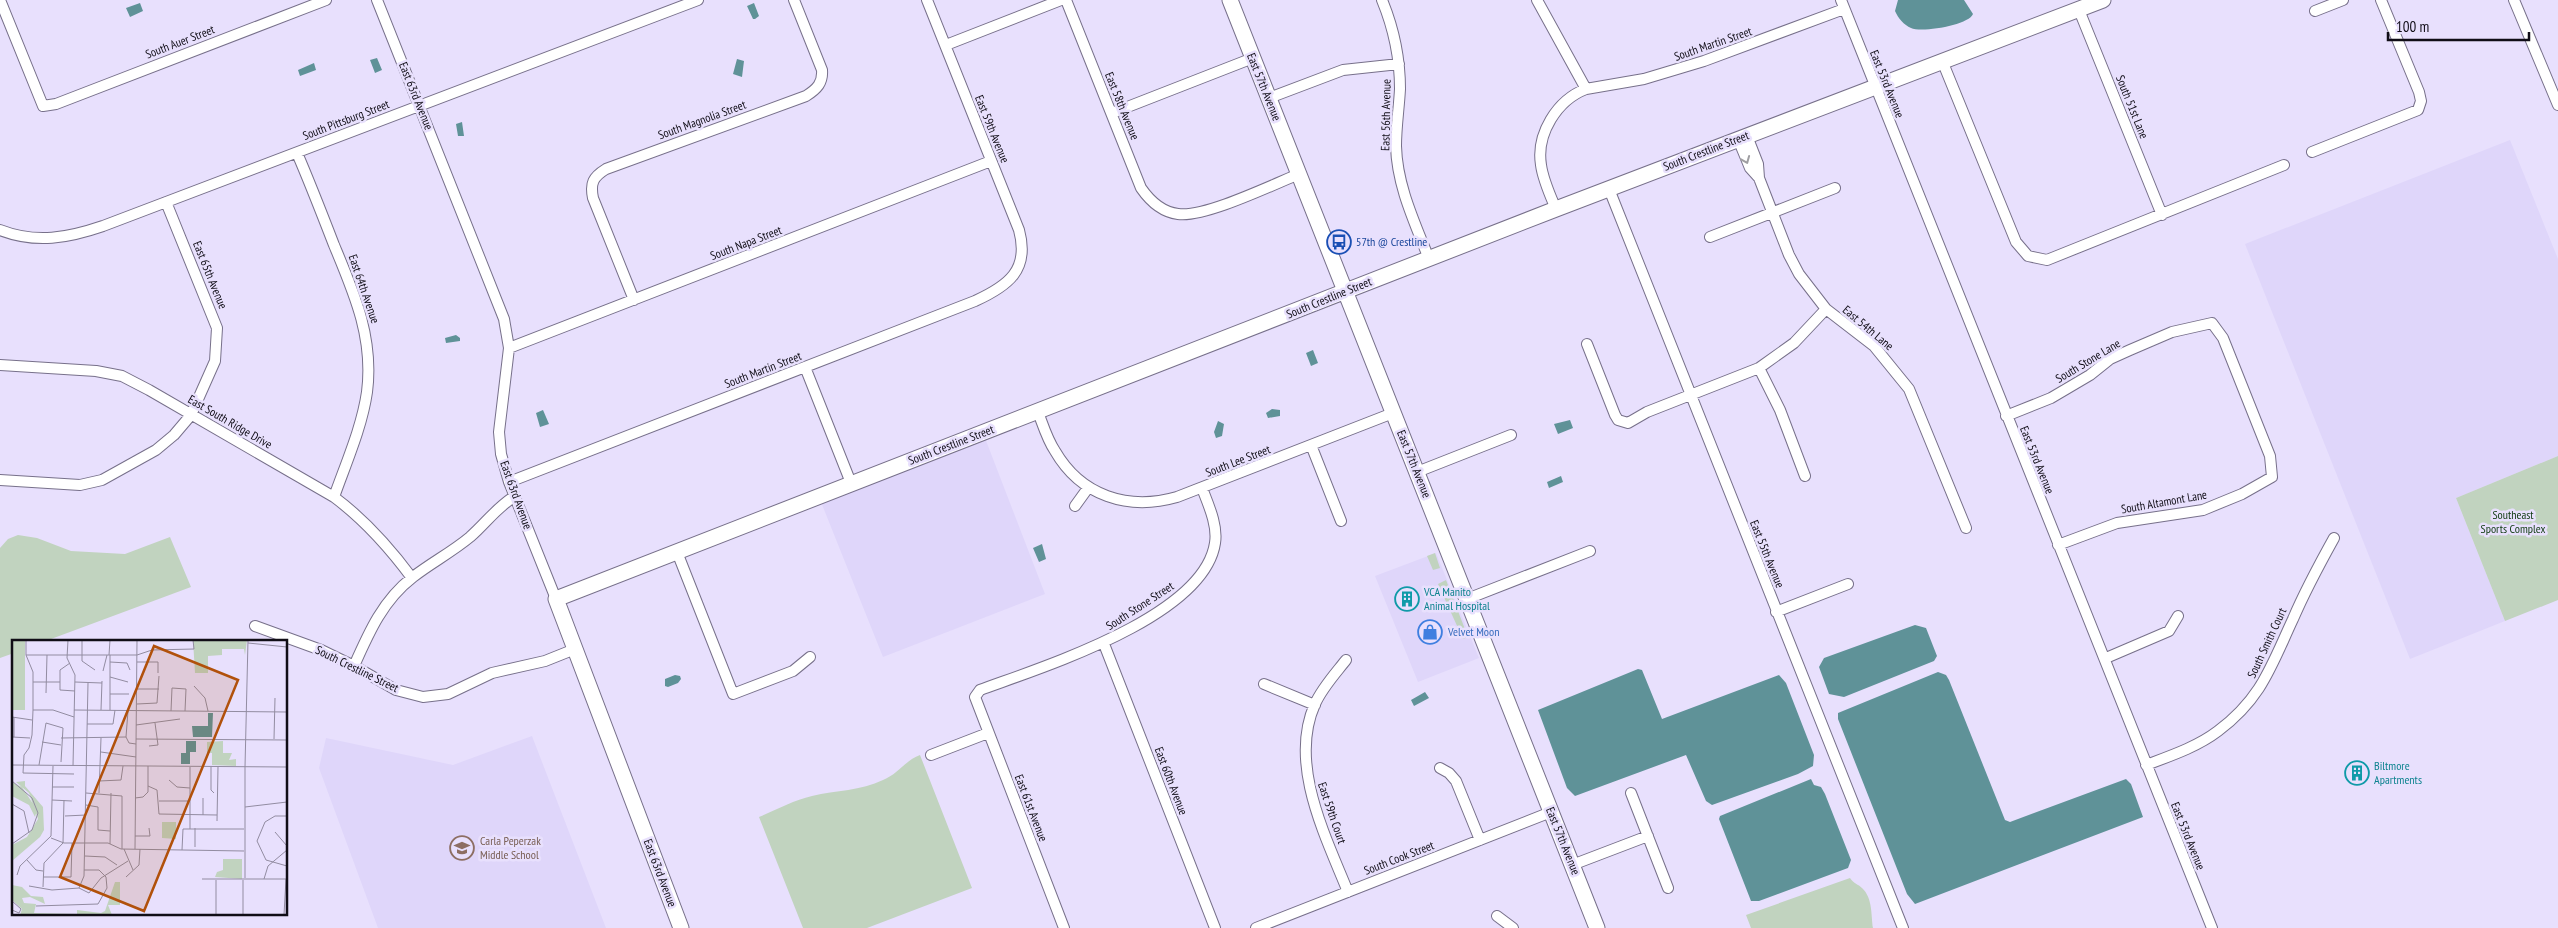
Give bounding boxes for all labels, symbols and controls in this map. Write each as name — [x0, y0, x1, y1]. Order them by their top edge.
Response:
scale bar — [2388, 10, 2529, 42]
text: 100 m — [2396, 17, 2429, 36]
street label: South Auer Street — [143, 21, 217, 62]
street label: South Martin Street — [1672, 23, 1754, 64]
street label: East 53rd Avenue — [1867, 48, 1908, 120]
street label: East 57th Avenue — [1244, 51, 1285, 123]
street label: East 63rd Avenue — [396, 60, 437, 132]
street label: East 58th Avenue — [1102, 70, 1143, 142]
street label: South 51st Lane — [2113, 73, 2152, 141]
street label: East 56th Avenue — [1377, 79, 1394, 151]
street label: East 59th Avenue — [972, 93, 1013, 165]
street label: South Pittsburg Street — [300, 96, 392, 143]
street label: South Magnolia Street — [656, 96, 748, 142]
street label: South Crestline Street — [1661, 127, 1751, 174]
one-way arrow — [1740, 155, 1750, 164]
street label: South Napa Street — [708, 222, 784, 263]
bus stop icon: 57th @ Crestline — [1326, 229, 1352, 255]
place label: 57th @ Crestline — [1356, 234, 1427, 249]
street label: East 65th Avenue — [190, 239, 231, 311]
street label: East 64th Avenue — [346, 252, 383, 325]
street label: South Crestline Street — [1284, 273, 1374, 321]
street label: East 54th Lane — [1840, 302, 1897, 353]
street label: South Stone Lane — [2053, 335, 2123, 386]
street label: South Martin Street — [722, 348, 804, 391]
street label: East South Ridge Drive — [186, 391, 275, 452]
street label: South Crestline Street — [906, 421, 996, 468]
street label: East 53rd Avenue — [2017, 424, 2058, 496]
street label: East 57th Avenue — [1394, 428, 1435, 500]
street label: South Lee Street — [1203, 441, 1273, 480]
street label: East 63rd Avenue — [497, 459, 536, 531]
street label: South Altamont Lane — [2120, 487, 2208, 516]
park label: Southeast Sports Complex — [2481, 507, 2545, 536]
street label: East 55th Avenue — [1747, 518, 1788, 590]
street label: South Stone Street — [1103, 578, 1177, 633]
place label: VCA Manito Animal Hospital — [1423, 584, 1490, 613]
building icon: VCA Manito Animal Hospital — [1394, 586, 1420, 612]
street label: South Smith Court — [2244, 605, 2290, 680]
shop icon: Velvet Moon — [1417, 619, 1443, 645]
place label: Velvet Moon — [1447, 624, 1499, 639]
inset map — [12, 640, 288, 916]
street label: South Crestline Street — [313, 642, 402, 695]
street label: East 60th Avenue — [1152, 745, 1191, 817]
place label: Biltmore Apartments — [2374, 758, 2422, 787]
building icon: Biltmore Apartments — [2344, 760, 2370, 786]
street label: East 61st Avenue — [1012, 772, 1051, 843]
street label: East 59th Court — [1315, 780, 1350, 846]
street label: East 53rd Avenue — [2168, 800, 2209, 872]
street label: East 57th Avenue — [1543, 805, 1584, 877]
place label: Carla Peperzak Middle School — [480, 833, 541, 862]
school or university icon: Carla Peperzak Middle School — [449, 835, 475, 861]
street label: East 63rd Avenue — [641, 837, 680, 909]
street label: South Cook Street — [1362, 837, 1437, 878]

